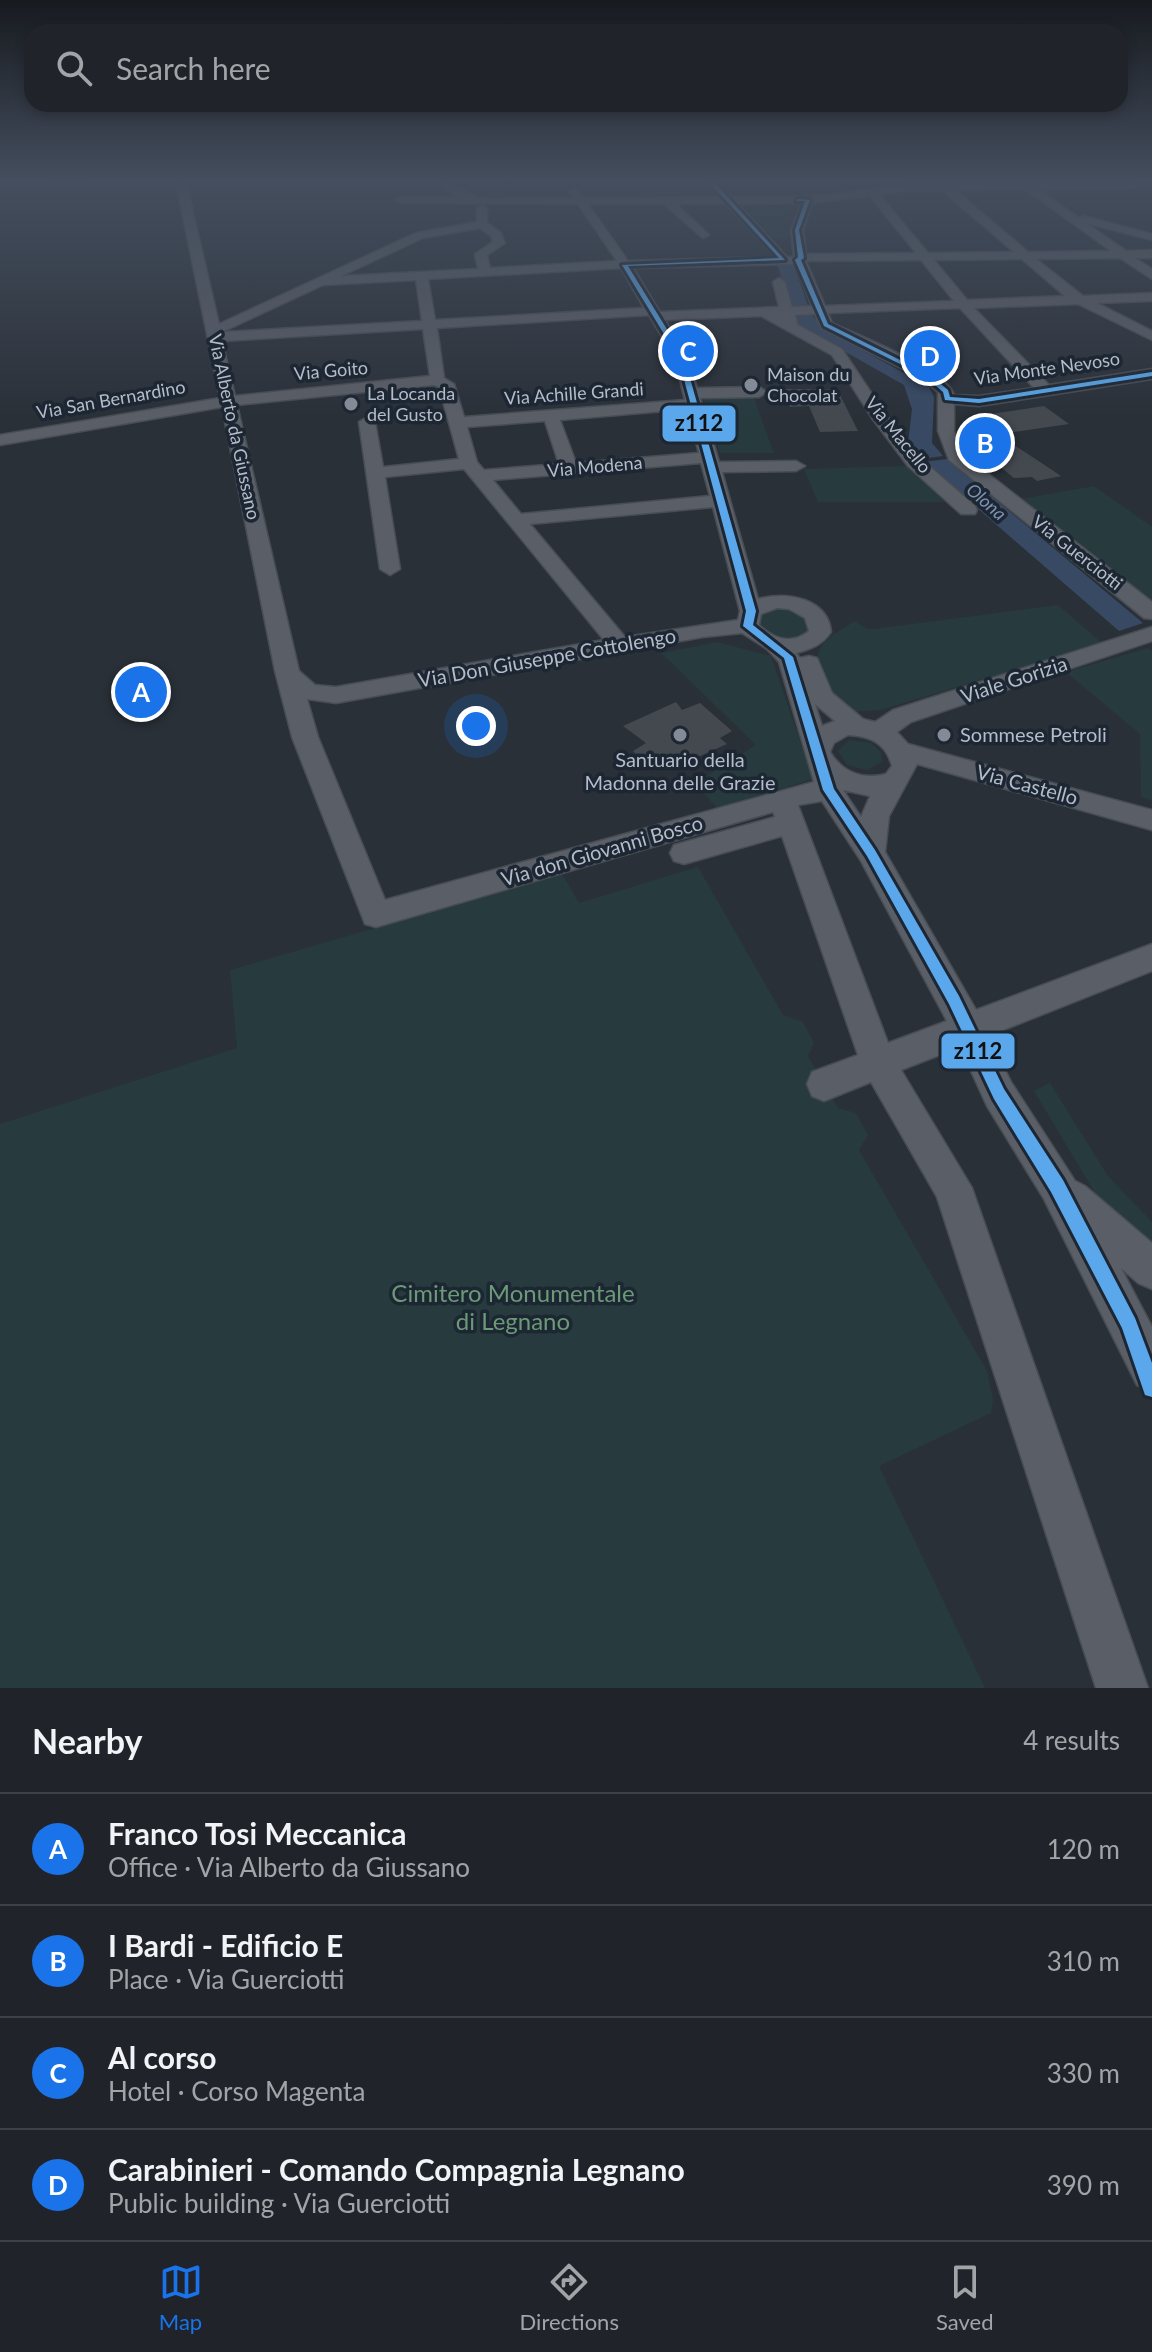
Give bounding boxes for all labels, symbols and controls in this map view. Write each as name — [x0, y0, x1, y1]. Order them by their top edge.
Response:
search box — [24, 24, 1128, 112]
icon: search — [52, 46, 96, 90]
text: Search here — [116, 50, 271, 86]
pin: C — [662, 321, 714, 381]
pin: D — [904, 326, 956, 386]
street label: Via Alberto da Giussano — [205, 332, 265, 522]
street label: Via Monte Nevoso — [972, 347, 1121, 389]
street label: Via Goito — [293, 356, 369, 384]
place label: Maison du Chocolat — [767, 363, 849, 406]
street label: Via San Bernardino — [35, 375, 187, 423]
marker: Maison du Chocolat — [742, 376, 760, 394]
street label: Via Achille Grandi — [503, 377, 644, 409]
place label: La Locanda del Gusto — [367, 382, 455, 425]
street label: Via Macello — [861, 392, 936, 477]
marker: La Locanda del Gusto — [342, 395, 360, 413]
line badge: z112 — [661, 404, 737, 443]
text: z112 — [675, 409, 723, 436]
pin: B — [959, 413, 1011, 473]
street label: Via Modena — [546, 451, 643, 481]
water label: Olona — [962, 478, 1011, 524]
street label: Via Guerciotti — [1028, 510, 1127, 594]
street label: Via Don Giuseppe Cottolengo — [416, 623, 678, 692]
street label: Viale Gorizia — [957, 651, 1070, 708]
pin: A — [115, 662, 167, 722]
your location — [456, 706, 496, 746]
place label: Sommese Petroli — [960, 722, 1107, 746]
marker: Santuario della Madonna delle Grazie — [671, 726, 689, 744]
marker: Sommese Petroli — [935, 726, 953, 744]
place label: Santuario della Madonna delle Grazie — [585, 747, 775, 794]
street label: Via Castello — [974, 759, 1081, 809]
street label: Via don Giovanni Bosco — [498, 810, 705, 890]
line badge: z112 — [940, 1032, 1016, 1070]
text: z112 — [954, 1037, 1002, 1064]
park label: Cimitero Monumentale di Legnano — [391, 1278, 635, 1335]
text: Nearby — [32, 1720, 143, 1761]
text: 4 results — [1023, 1724, 1120, 1756]
text: Franco Tosi Meccanica — [108, 1815, 406, 1851]
text: A — [49, 1833, 67, 1865]
text: 120 m — [1047, 1833, 1120, 1865]
text: Office · Via Alberto da Giussano — [108, 1851, 470, 1883]
text: I Bardi - Edificio E — [108, 1927, 343, 1963]
text: B — [49, 1945, 67, 1977]
text: 310 m — [1047, 1945, 1120, 1977]
text: Place · Via Guerciotti — [108, 1963, 344, 1995]
text: Al corso — [108, 2039, 217, 2075]
text: C — [49, 2057, 67, 2089]
text: 330 m — [1047, 2057, 1120, 2089]
text: Hotel · Corso Magenta — [108, 2075, 365, 2107]
text: Carabinieri - Comando Compagnia Legnano — [108, 2151, 685, 2187]
text: D — [48, 2169, 68, 2201]
text: 390 m — [1047, 2169, 1120, 2201]
text: Public building · Via Guerciotti — [108, 2187, 450, 2219]
tab: Map — [159, 2260, 203, 2335]
tab: Directions — [520, 2260, 619, 2335]
tab: Saved — [936, 2260, 993, 2335]

